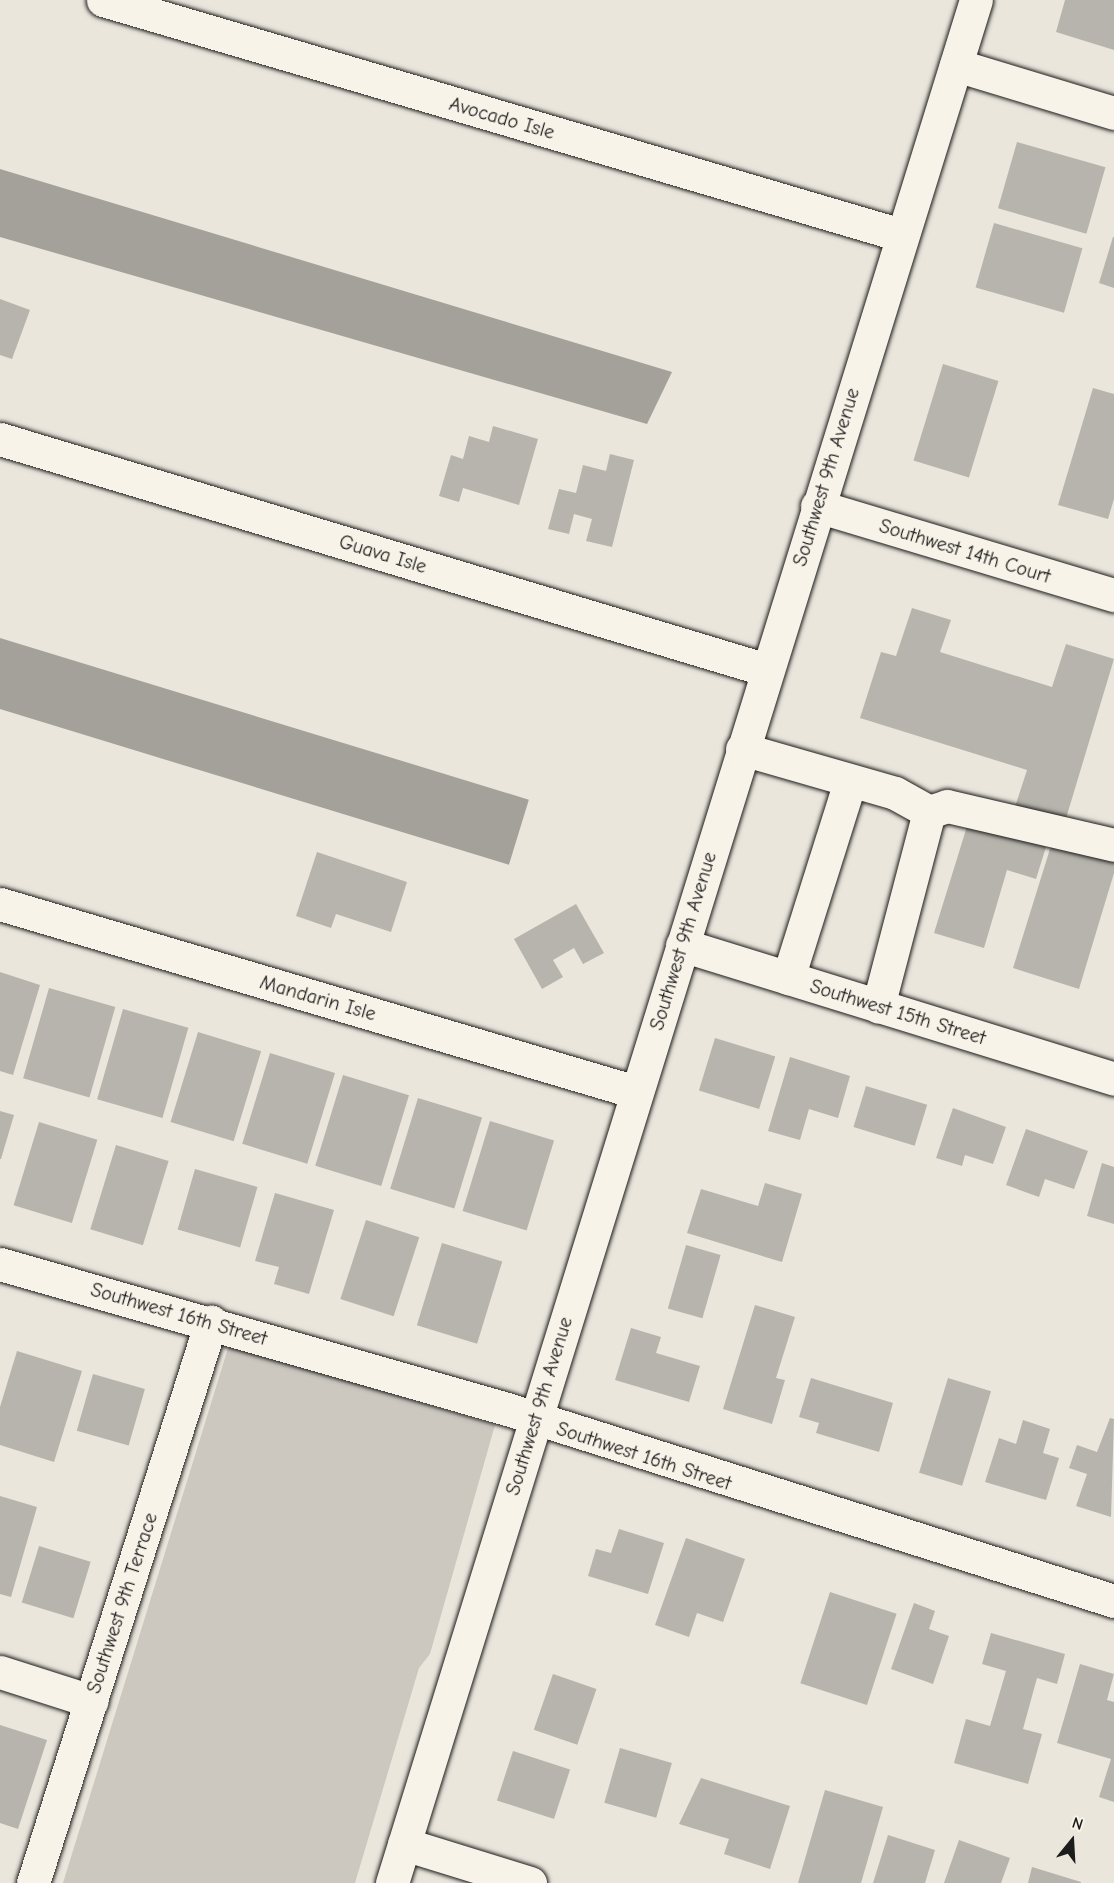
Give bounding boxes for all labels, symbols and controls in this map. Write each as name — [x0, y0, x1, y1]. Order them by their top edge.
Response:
street label: Avocado Isle — [447, 92, 557, 144]
street label: Southwest 9th Avenue — [787, 385, 865, 569]
street label: Southwest 14th Court — [876, 513, 1054, 589]
street label: Guava Isle — [336, 529, 430, 579]
street label: Southwest 9th Avenue — [644, 849, 722, 1033]
street label: Mandarin Isle — [257, 970, 379, 1026]
street label: Southwest 15th Street — [807, 974, 989, 1050]
street label: Southwest 16th Street — [88, 1277, 270, 1351]
street label: Southwest 9th Avenue — [500, 1314, 578, 1498]
street label: Southwest 16th Street — [553, 1416, 735, 1496]
street label: Southwest 9th Terrace — [81, 1510, 163, 1696]
north arrow — [1042, 1811, 1102, 1871]
text: N — [1070, 1814, 1085, 1834]

